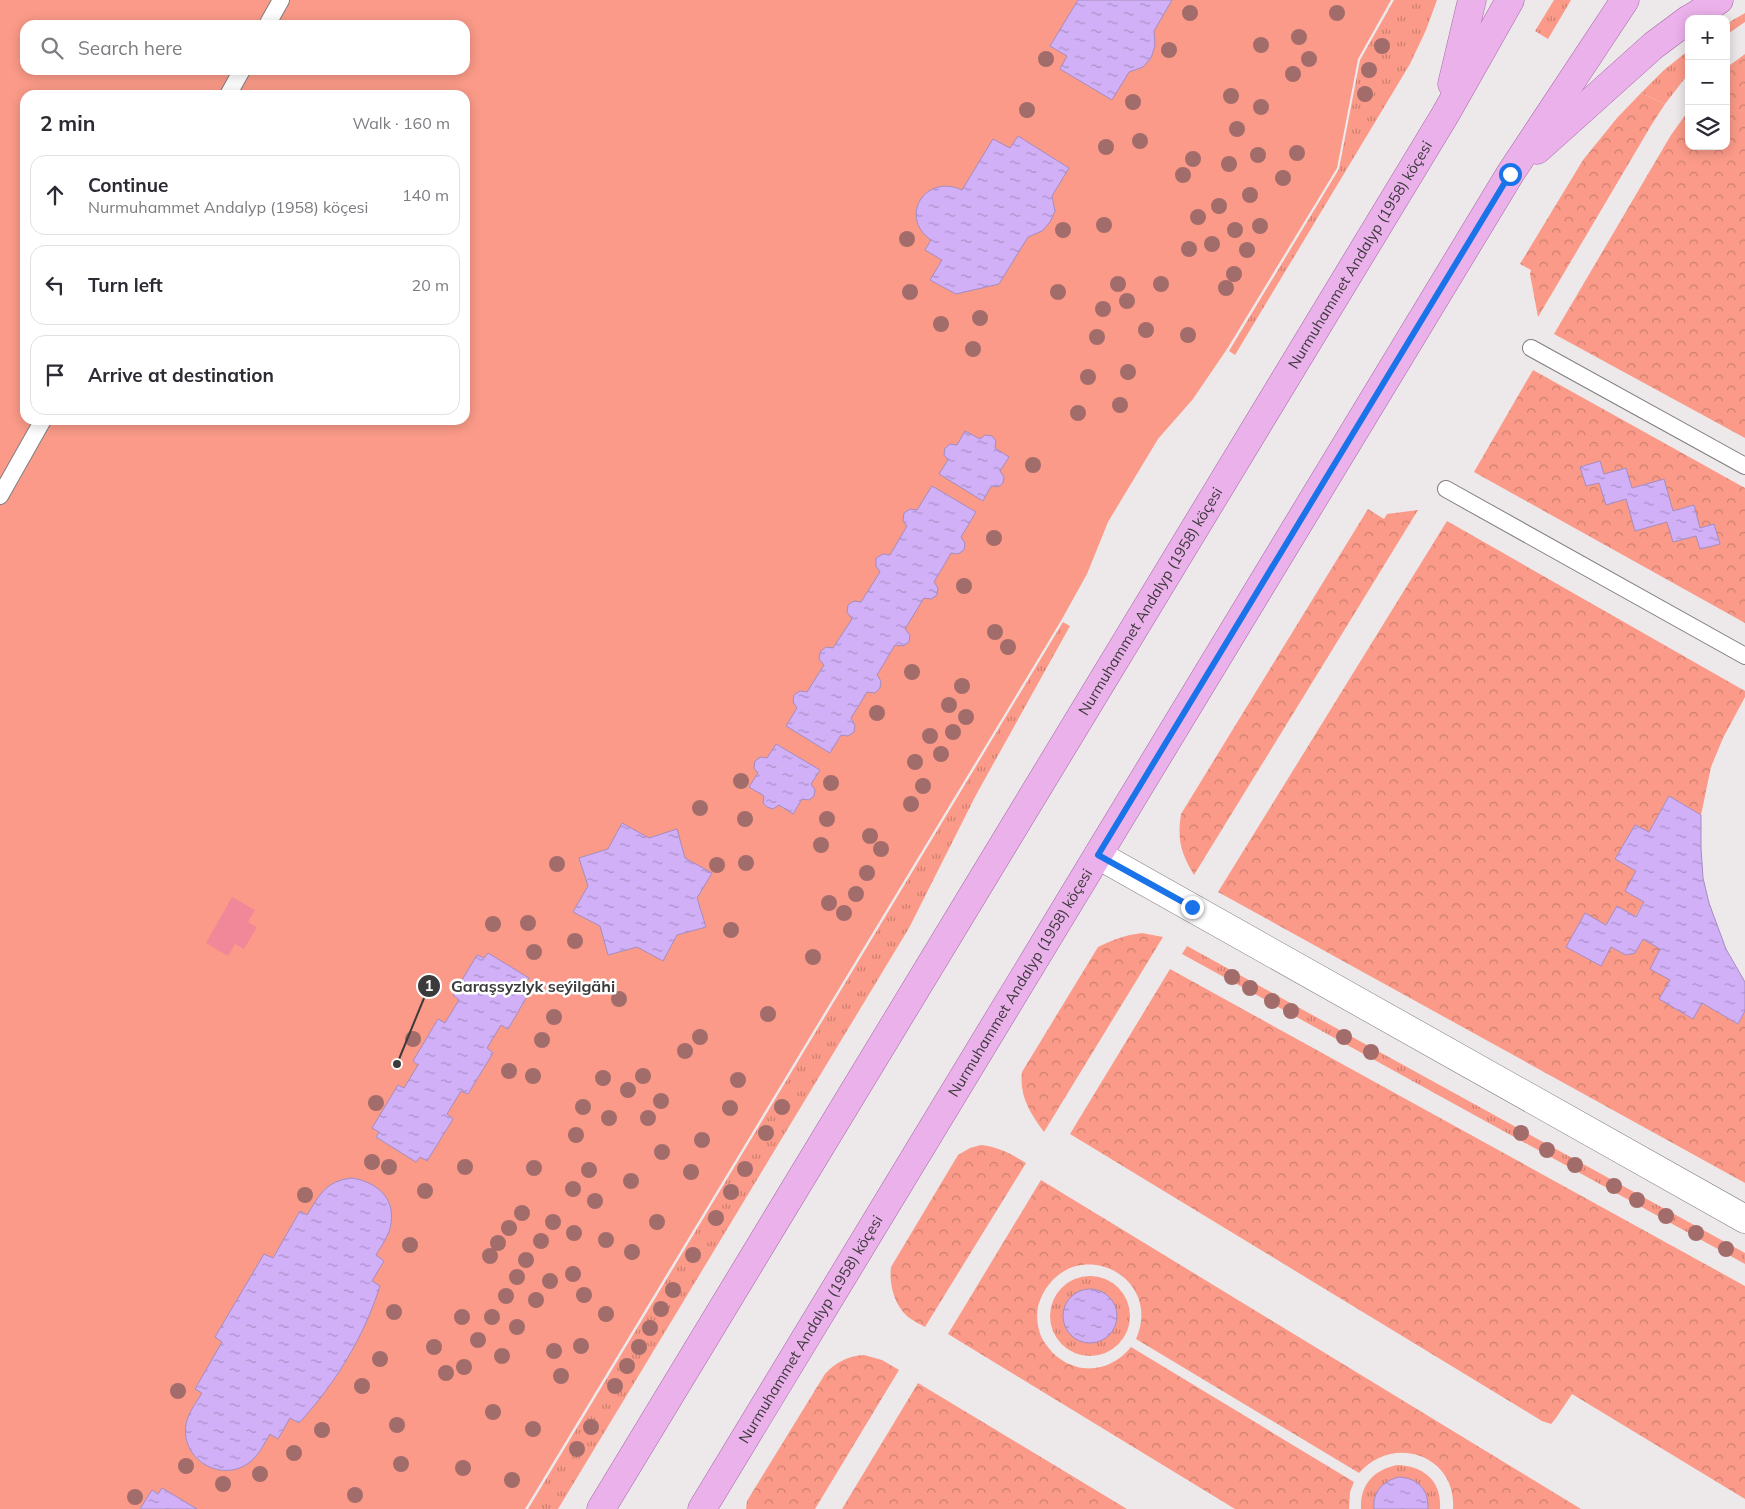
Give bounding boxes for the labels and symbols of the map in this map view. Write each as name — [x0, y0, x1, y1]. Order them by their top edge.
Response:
street label: Nurmuhammet Andalyp (1958) köçesi — [1284, 137, 1436, 372]
route start — [1499, 163, 1522, 186]
street label: Nurmuhammet Andalyp (1958) köçesi — [1074, 484, 1226, 719]
street label: Nurmuhammet Andalyp (1958) köçesi — [944, 865, 1096, 1100]
route end — [1181, 896, 1204, 919]
callout: Garaşsyzlyk seýilgähi — [416, 970, 625, 1001]
text: 1 — [424, 976, 434, 995]
text: Garaşsyzlyk seýilgähi — [451, 976, 615, 996]
street label: Nurmuhammet Andalyp (1958) köçesi — [734, 1212, 887, 1447]

